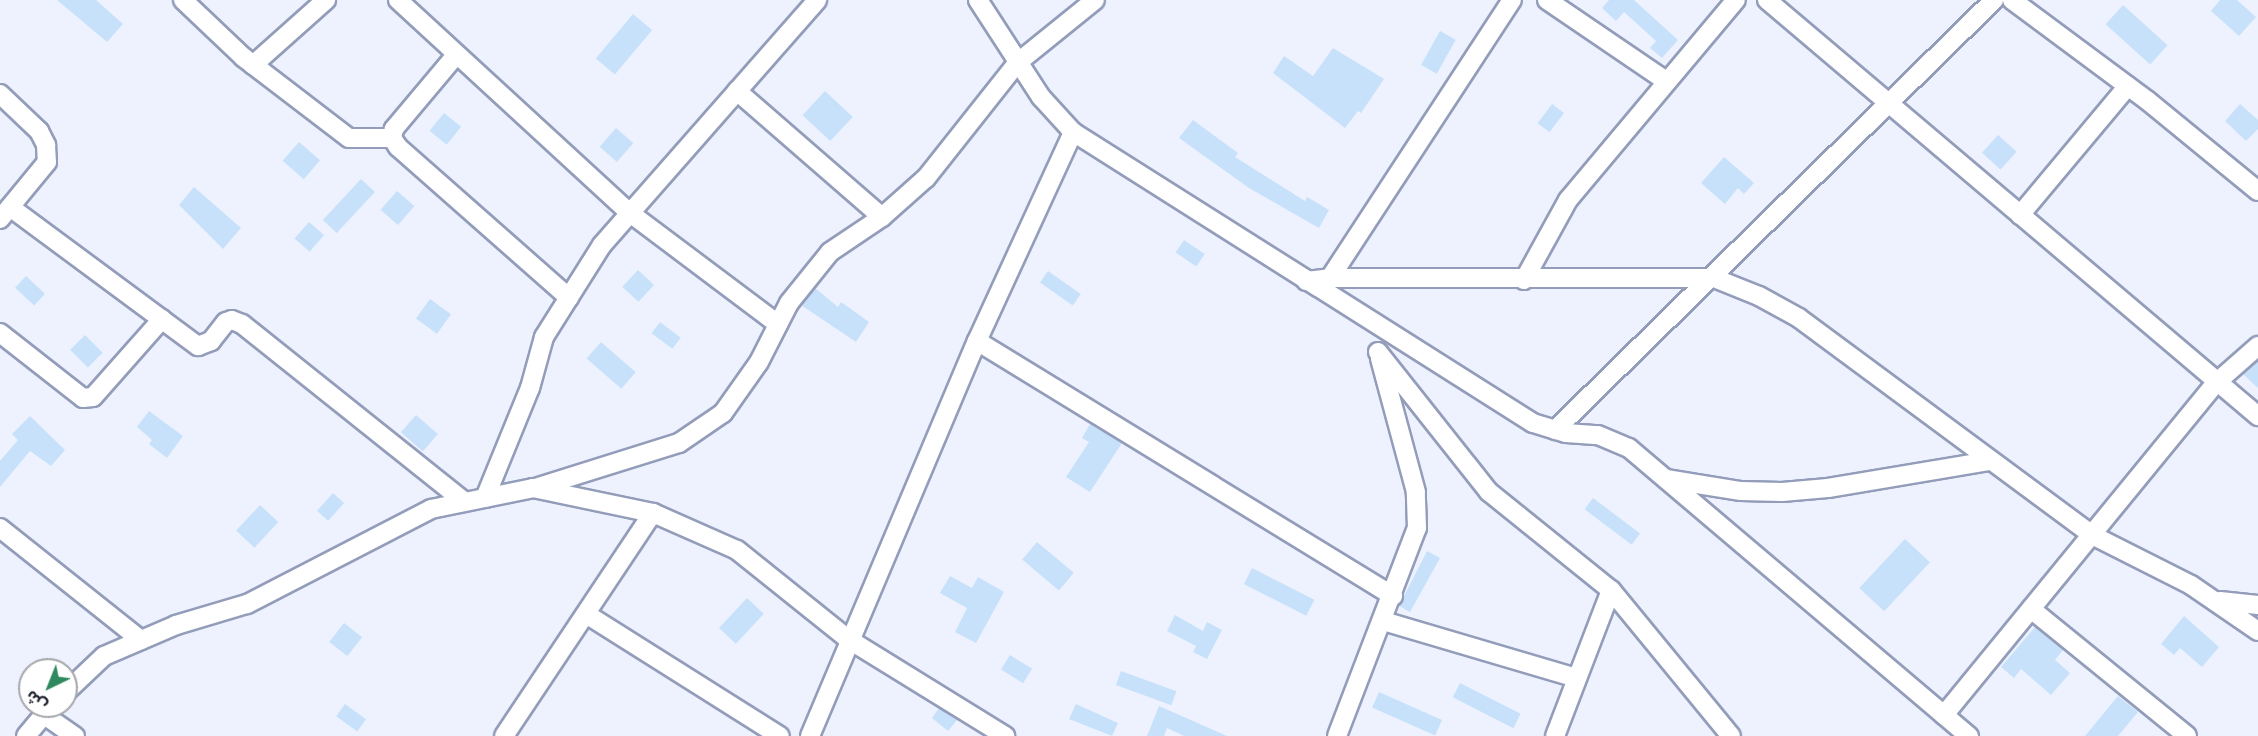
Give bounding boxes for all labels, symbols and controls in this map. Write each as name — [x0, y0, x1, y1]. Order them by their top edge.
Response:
north arrow — [18, 658, 78, 718]
text: ش — [22, 685, 52, 714]

